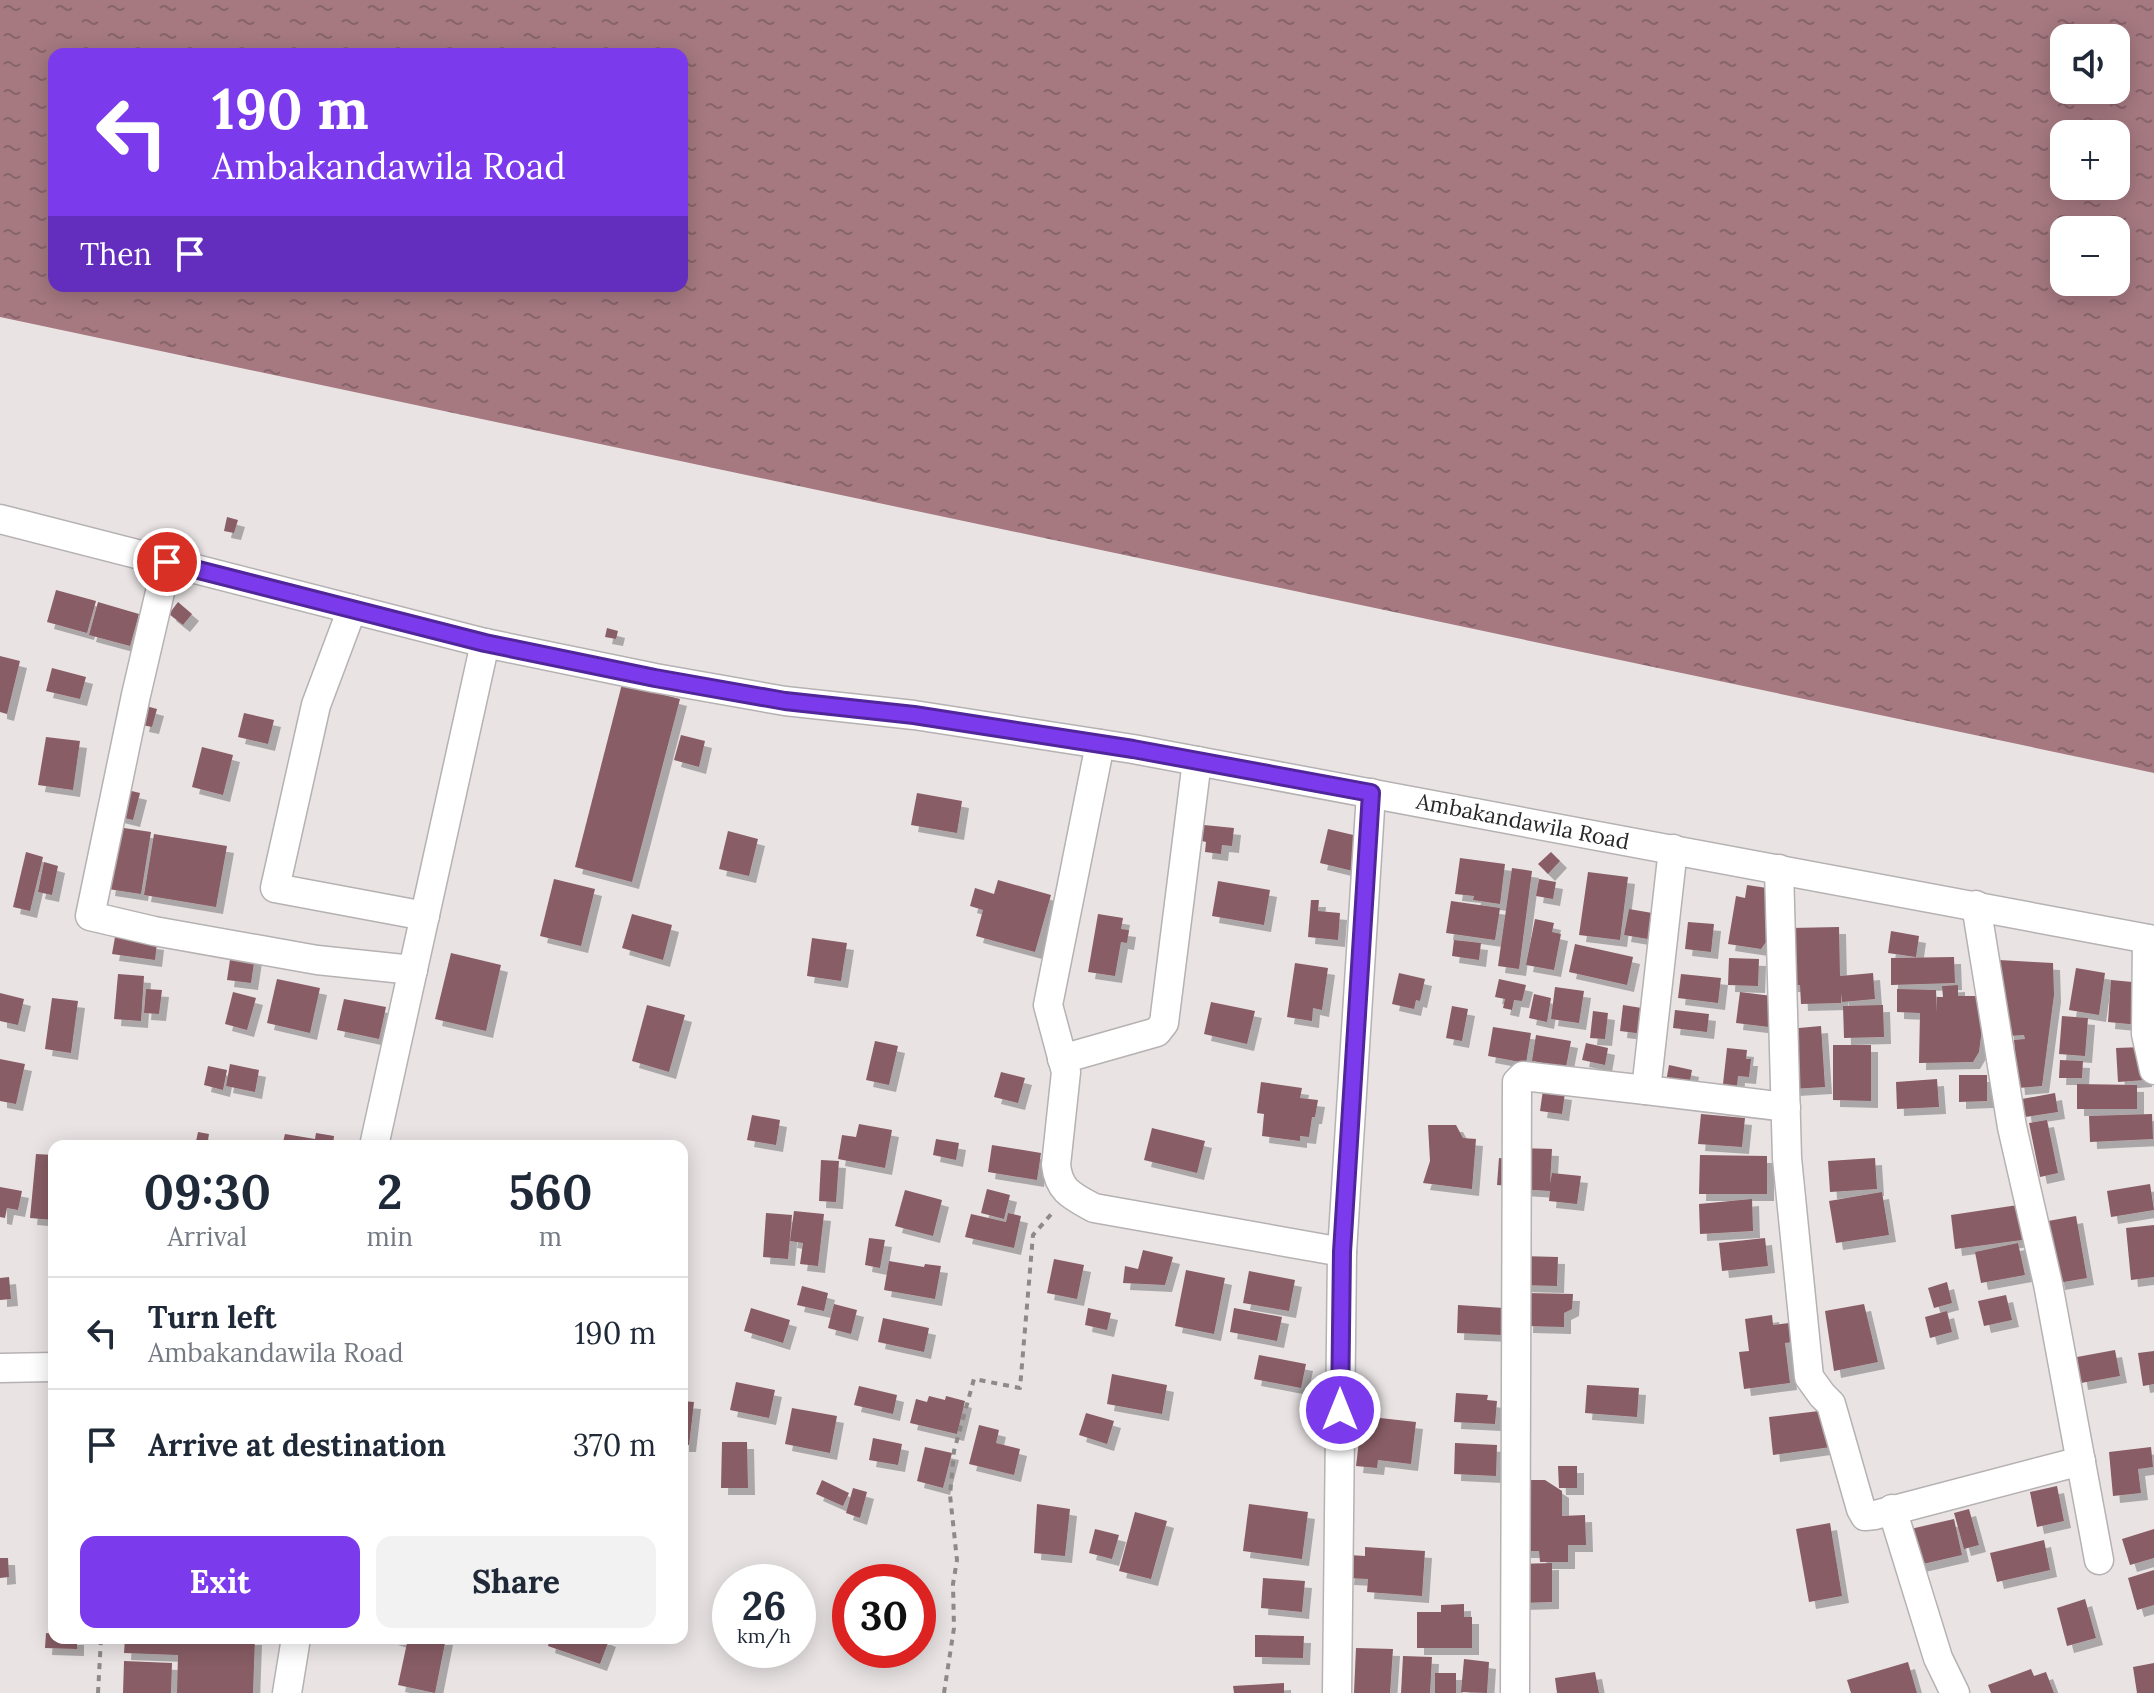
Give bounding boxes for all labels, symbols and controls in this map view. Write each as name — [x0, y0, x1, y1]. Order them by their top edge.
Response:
map controls — [2050, 24, 2130, 296]
button: sound — [2050, 24, 2130, 104]
text: 190 m — [212, 73, 369, 144]
icon: left — [80, 80, 184, 184]
button: + — [2050, 120, 2130, 200]
text: Ambakandawila Road — [212, 143, 566, 189]
button: − — [2050, 216, 2130, 296]
icon: arrive — [168, 232, 212, 276]
text: Then — [80, 235, 152, 273]
pin — [133, 528, 201, 596]
icon: arrive — [145, 540, 189, 584]
street label: Ambakandawila Road — [1413, 786, 1632, 855]
text: 09:30 — [144, 1161, 271, 1222]
text: 2 — [377, 1161, 403, 1222]
text: 560 — [508, 1161, 593, 1222]
text: Arrival — [168, 1220, 247, 1253]
text: min — [367, 1220, 413, 1253]
text: m — [539, 1220, 562, 1253]
text: Turn left — [148, 1298, 276, 1336]
icon: left — [80, 1311, 124, 1355]
text: 190 m — [574, 1314, 656, 1352]
text: Ambakandawila Road — [148, 1336, 404, 1369]
position arrow — [1298, 1368, 1382, 1452]
icon: arrive — [80, 1423, 124, 1467]
text: Arrive at destination — [148, 1426, 446, 1464]
text: 370 m — [573, 1426, 656, 1464]
button: Exit — [80, 1536, 360, 1628]
button: Share — [376, 1536, 656, 1628]
speed limit sign: 30 — [832, 1564, 936, 1668]
text: 26 — [742, 1580, 786, 1631]
text: km/h — [737, 1623, 791, 1648]

